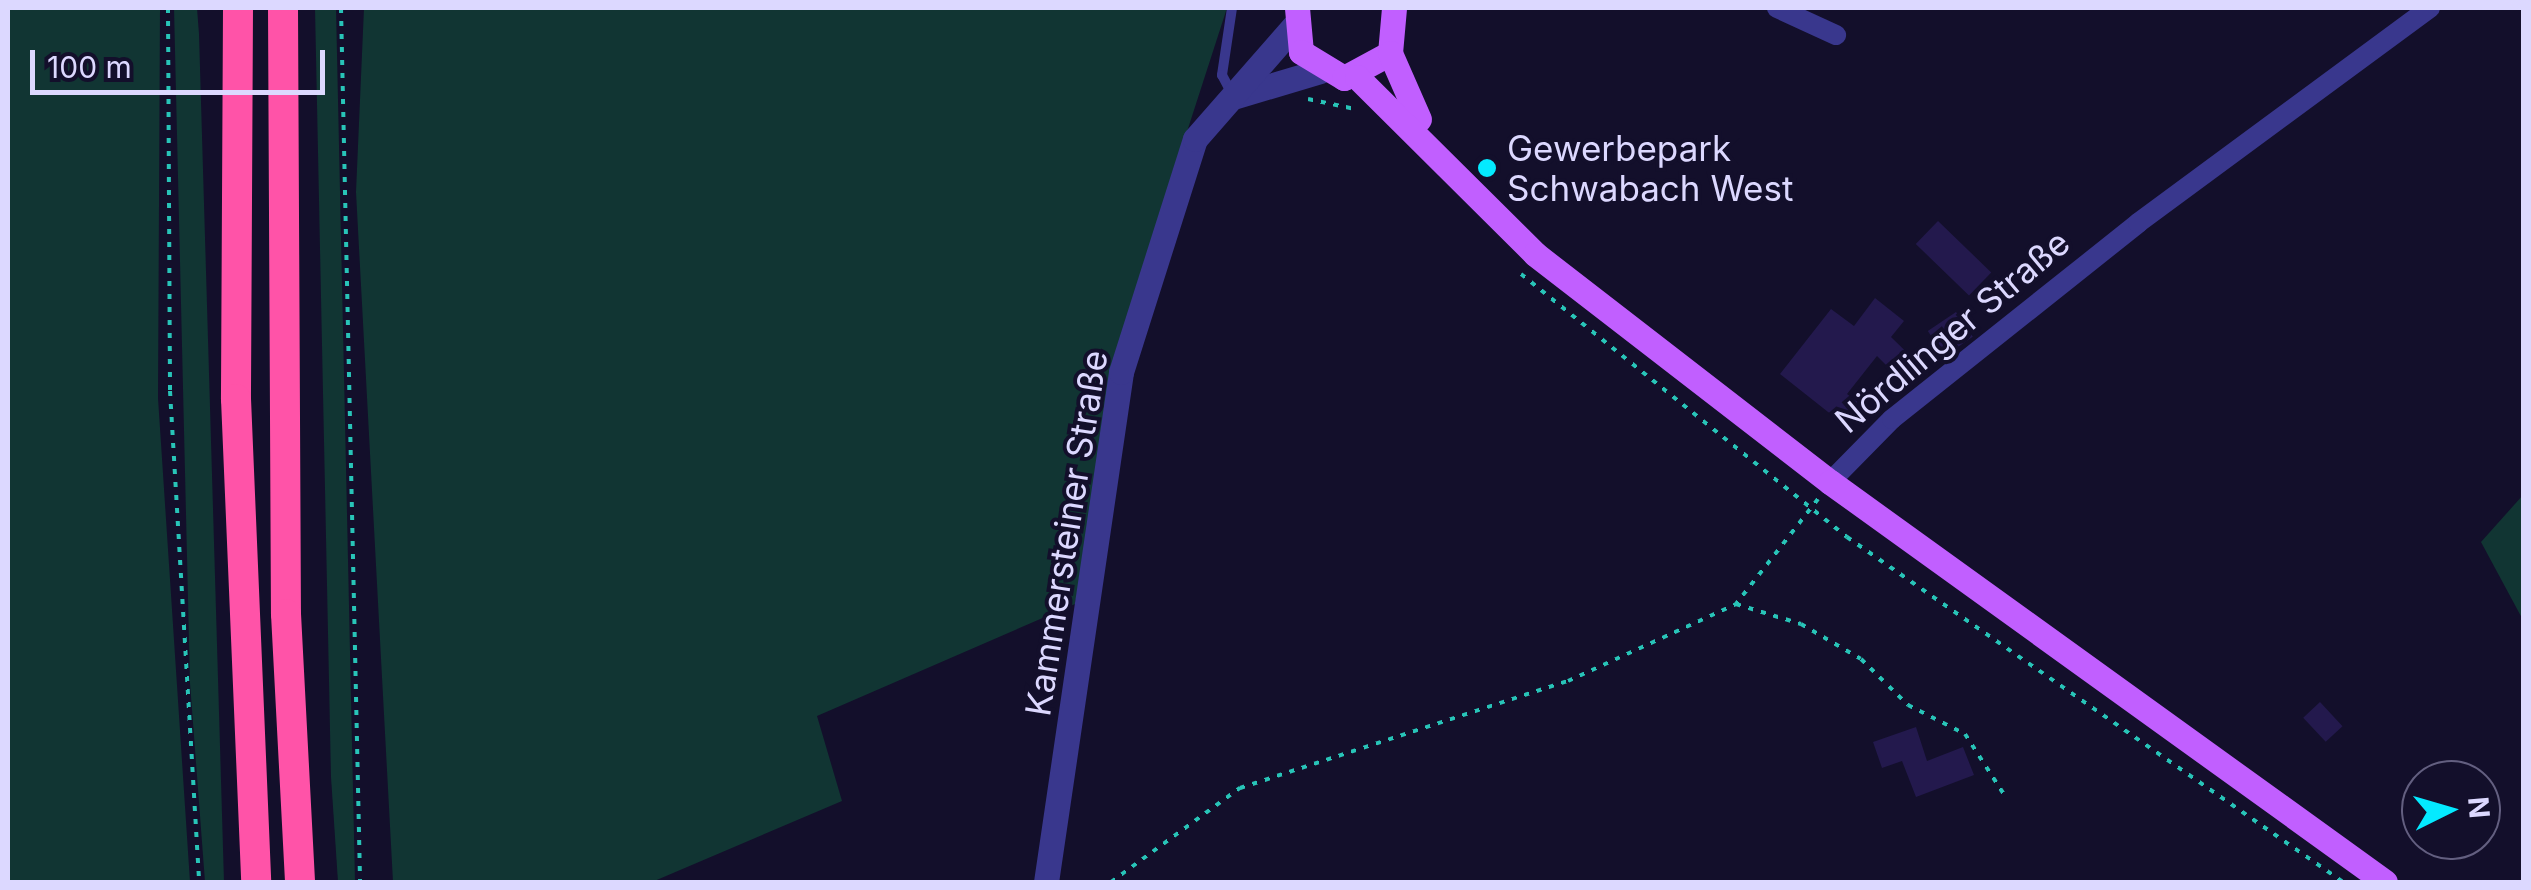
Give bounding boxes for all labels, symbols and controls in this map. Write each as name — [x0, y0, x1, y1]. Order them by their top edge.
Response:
scale bar — [35, 30, 330, 92]
text: 100 m — [47, 49, 132, 85]
place label: Gewerbepark Schwabach West — [1507, 127, 1793, 209]
marker: Gewerbepark Schwabach West — [1476, 157, 1498, 179]
street label: Nördlinger Straße — [1826, 221, 2078, 441]
street label: Kammersteiner Straße — [1016, 347, 1116, 719]
north arrow — [2401, 760, 2501, 860]
text: N — [2461, 795, 2497, 820]

